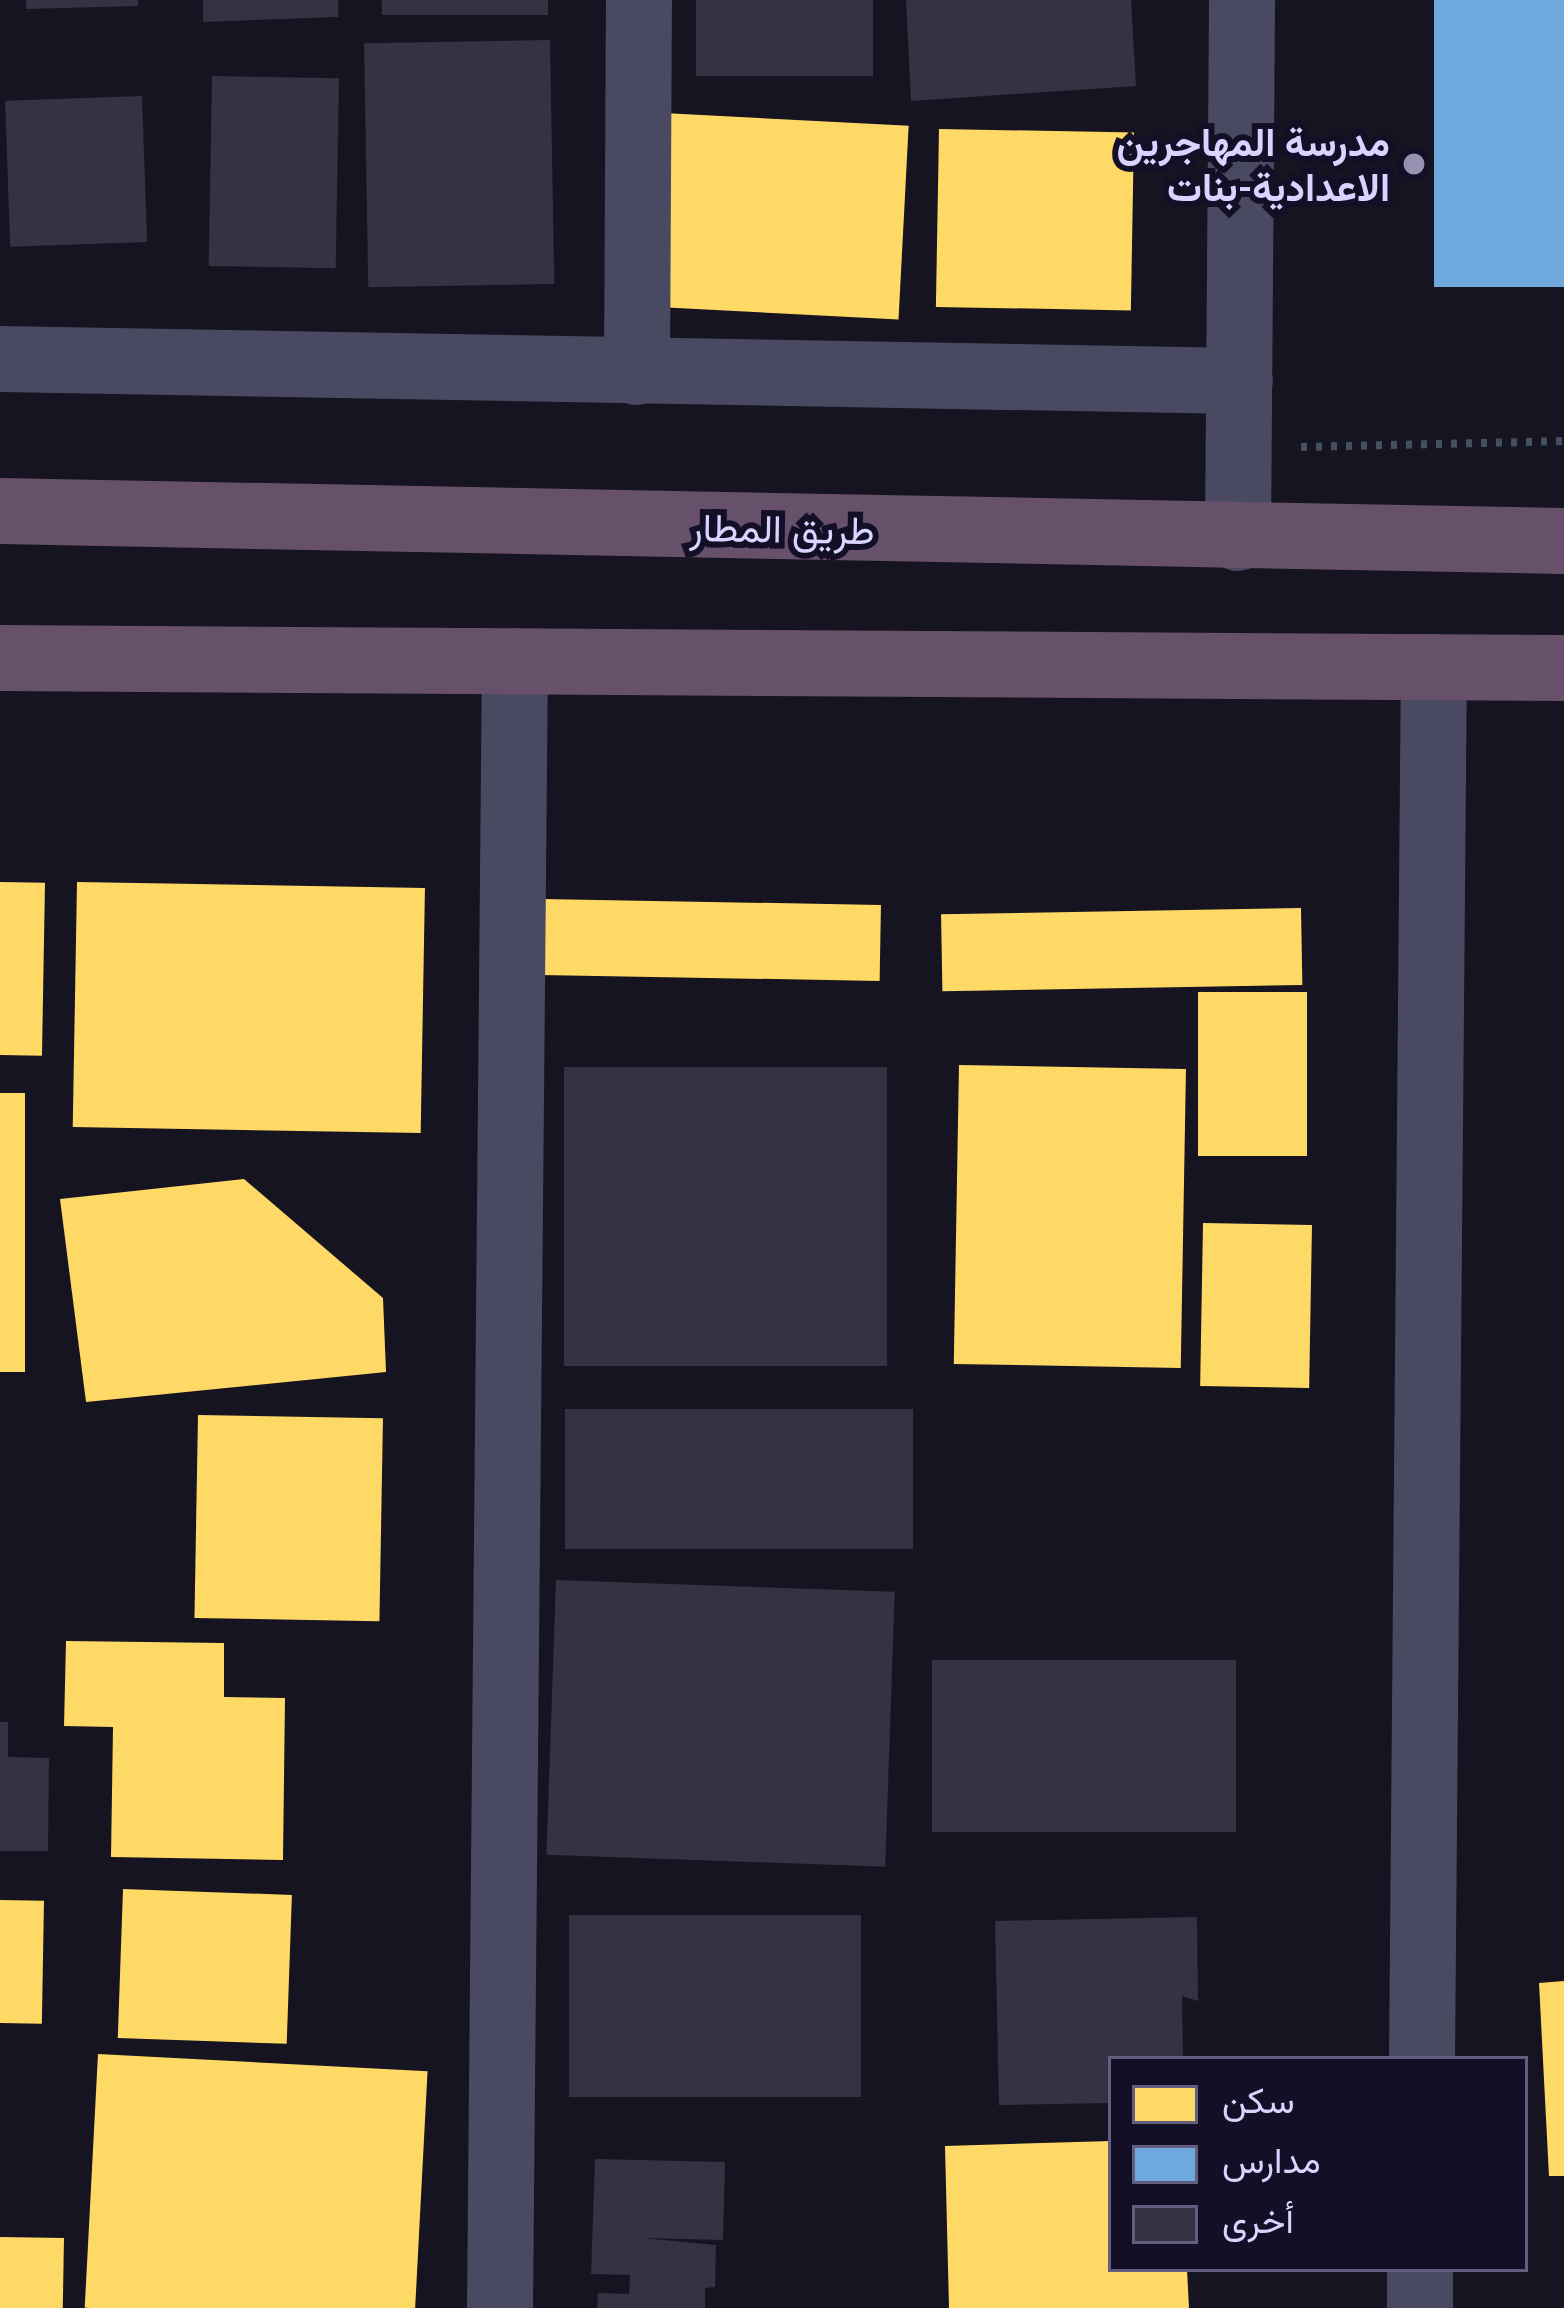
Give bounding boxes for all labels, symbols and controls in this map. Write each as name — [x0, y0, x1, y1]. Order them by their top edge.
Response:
place label: مدرسة المهاجرين الاعدادية-بنات — [1117, 119, 1390, 210]
marker: مدرسة المهاجرين الاعدادية-بنات — [1401, 151, 1427, 177]
street label: طريق المطار — [689, 503, 875, 553]
legend — [1108, 2056, 1528, 2272]
text: سكن — [1222, 2077, 1295, 2121]
text: مدارس — [1222, 2137, 1321, 2181]
text: أخرى — [1222, 2197, 1294, 2241]

